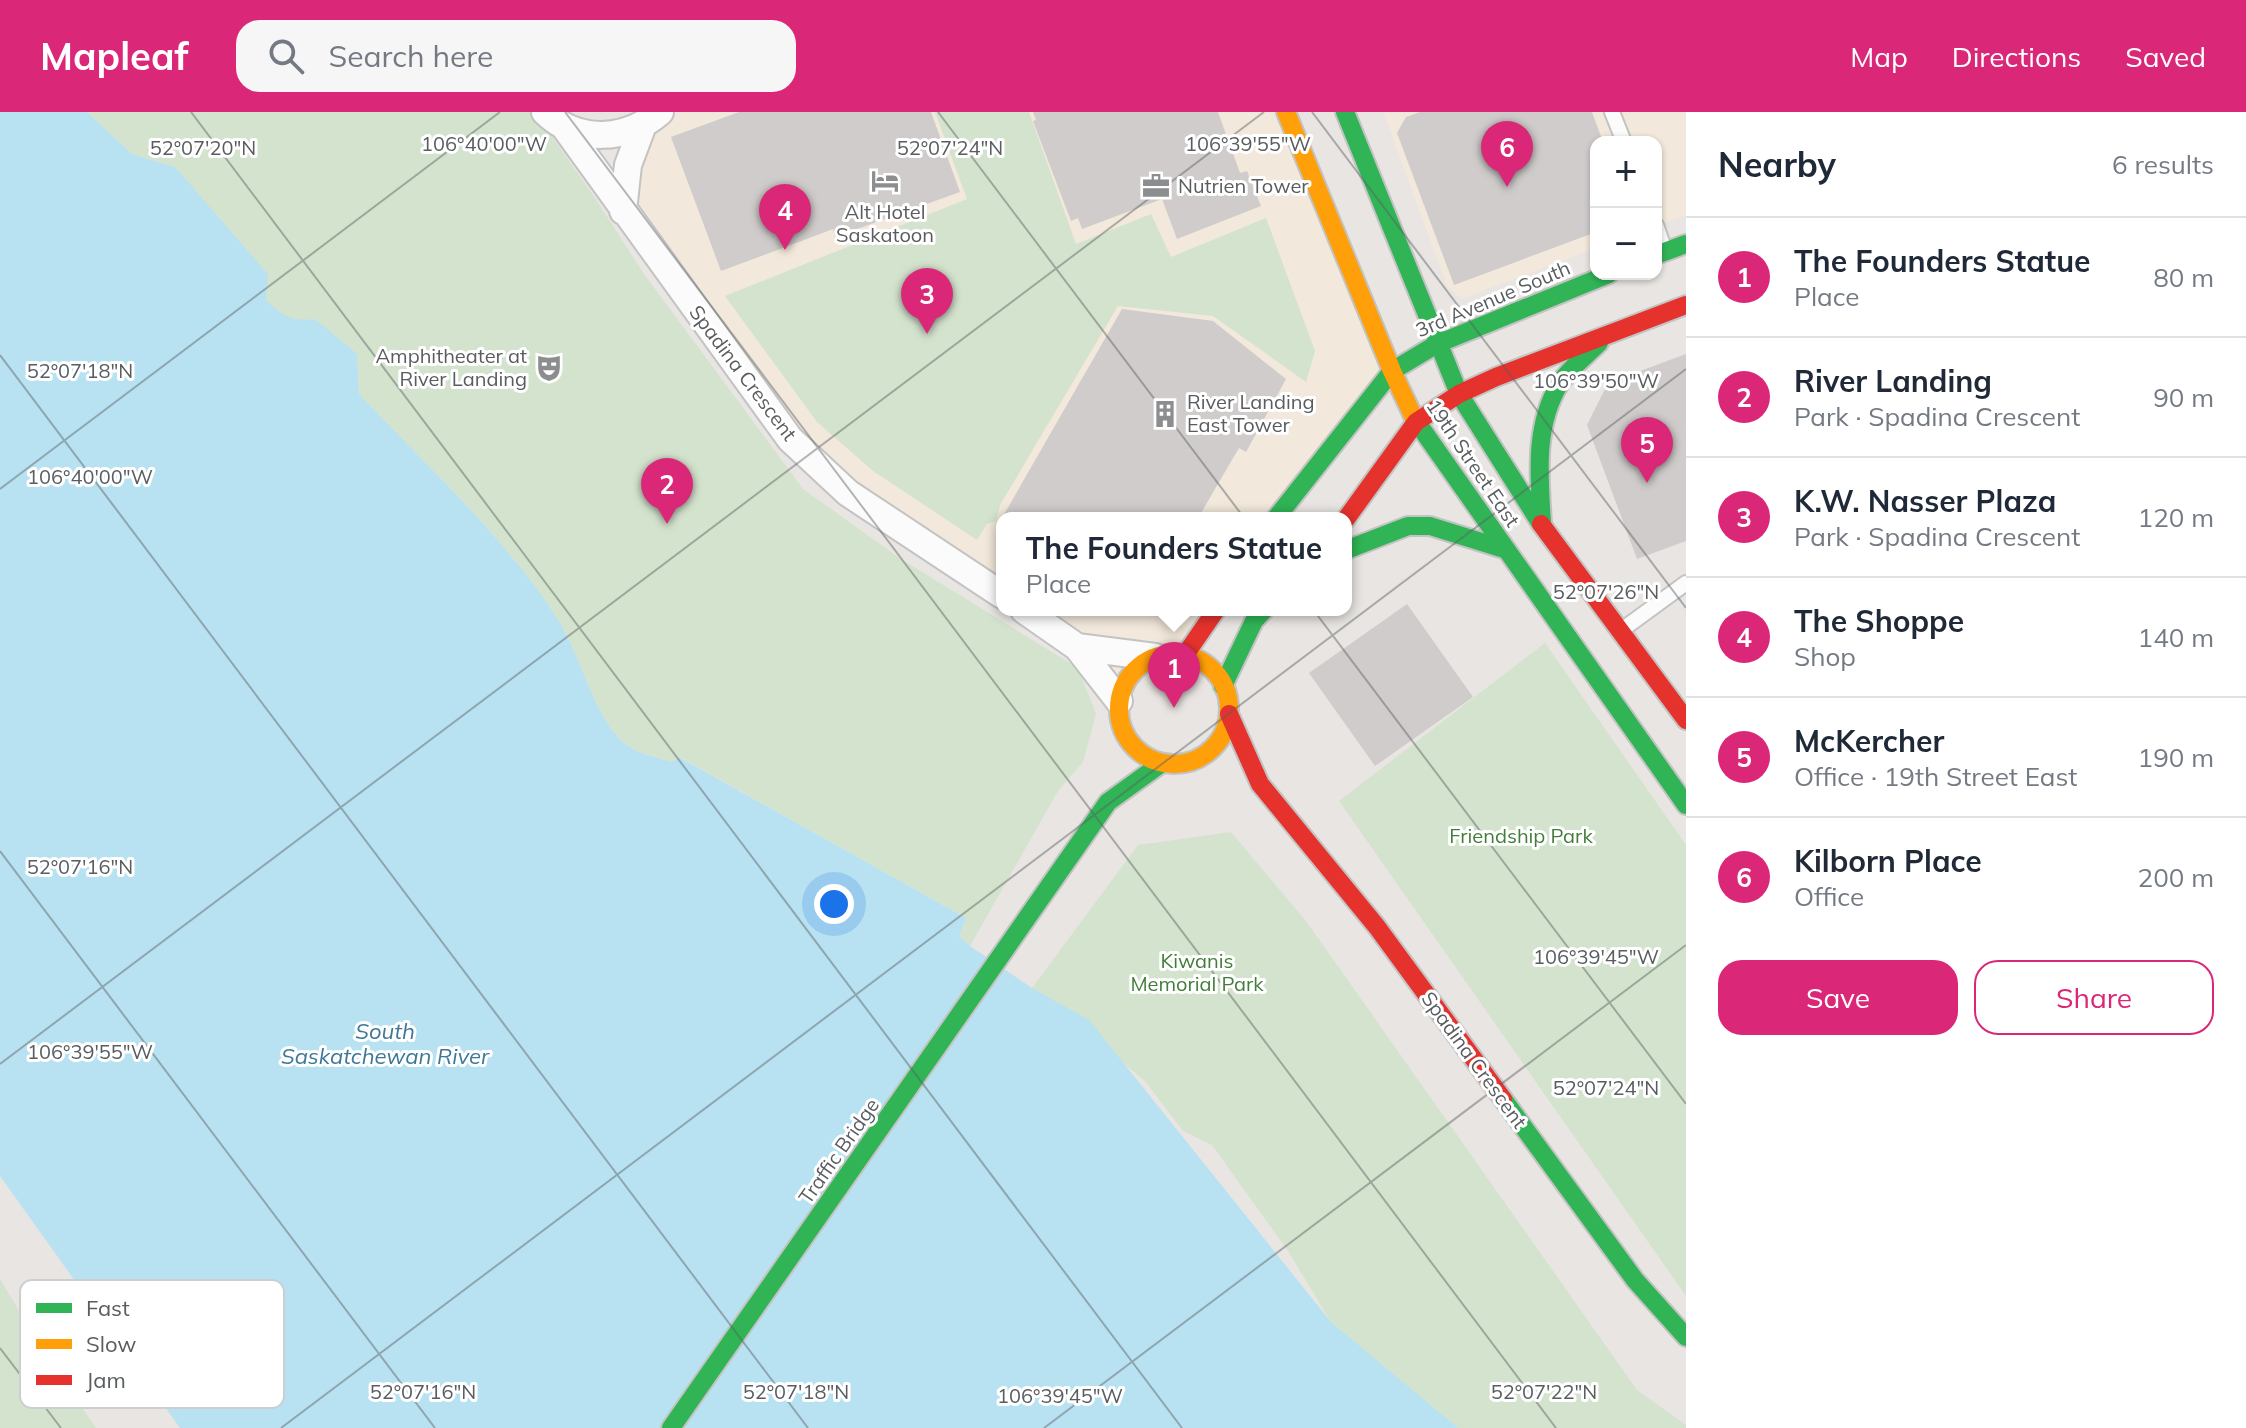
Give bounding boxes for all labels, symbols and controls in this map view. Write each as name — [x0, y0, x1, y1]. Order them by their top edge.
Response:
search box — [236, 20, 796, 92]
text: Mapleaf — [40, 32, 188, 80]
icon: search — [264, 34, 308, 78]
text: Search here — [328, 37, 493, 75]
text: Map — [1850, 39, 1908, 74]
text: Directions — [1952, 39, 2081, 74]
text: Saved — [2125, 39, 2206, 74]
pin: 6 — [1481, 121, 1533, 187]
text: 106°40'00"W — [421, 131, 547, 156]
text: 106°39'55"W — [1185, 131, 1311, 156]
text: 52°07'20"N — [150, 135, 256, 160]
text: 52°07'24"N — [897, 135, 1003, 160]
map controls — [1590, 136, 1662, 280]
button: + — [1590, 136, 1662, 208]
text: Nearby — [1718, 143, 1836, 186]
text: 6 results — [2112, 148, 2214, 181]
hotel icon: Alt Hotel Saskatoon — [870, 166, 900, 196]
office icon: Nutrien Tower — [1141, 171, 1171, 201]
place label: Nutrien Tower — [1178, 173, 1309, 198]
pin: 4 — [759, 184, 811, 250]
place label: Alt Hotel Saskatoon — [836, 199, 934, 247]
button: − — [1590, 208, 1662, 280]
text: The Founders Statue — [1794, 242, 2090, 280]
street label: 3rd Avenue South — [1412, 255, 1574, 342]
text: 1 — [1736, 261, 1752, 294]
text: 80 m — [2153, 261, 2214, 294]
pin: 3 — [901, 268, 953, 334]
text: Place — [1794, 280, 1859, 313]
street label: Spadina Crescent — [684, 300, 802, 445]
place label: Amphitheater at River Landing — [375, 343, 527, 391]
theatre icon: Amphitheater at River Landing — [534, 353, 564, 383]
text: 52°07'18"N — [27, 358, 133, 383]
text: River Landing — [1794, 362, 1992, 400]
text: 106°39'50"W — [1533, 368, 1659, 393]
text: 2 — [1736, 381, 1752, 414]
text: 90 m — [2153, 381, 2214, 414]
place label: River Landing East Tower — [1187, 389, 1315, 437]
street label: 19th Street East — [1421, 394, 1525, 531]
building icon: River Landing East Tower — [1150, 399, 1180, 429]
text: Park · Spadina Crescent — [1794, 400, 2080, 433]
pin: 5 — [1621, 417, 1673, 483]
pin: 2 — [641, 458, 693, 524]
text: 106°40'00"W — [27, 464, 153, 489]
text: K.W. Nasser Plaza — [1794, 482, 2056, 520]
text: 3 — [1736, 501, 1752, 534]
text: 120 m — [2138, 501, 2214, 534]
popup — [996, 512, 1352, 616]
text: Park · Spadina Crescent — [1794, 520, 2080, 553]
text: The Founders Statue — [1026, 529, 1322, 567]
text: Place — [1026, 567, 1091, 600]
text: 52°07'26"N — [1553, 579, 1659, 604]
text: The Shoppe — [1794, 602, 1964, 640]
text: 4 — [1736, 621, 1752, 654]
text: 140 m — [2138, 621, 2214, 654]
text: Shop — [1794, 640, 1856, 673]
pin: 1 — [1148, 642, 1200, 708]
text: McKercher — [1794, 722, 1944, 760]
text: 5 — [1736, 741, 1752, 774]
text: 190 m — [2138, 741, 2214, 774]
text: Office · 19th Street East — [1794, 760, 2077, 793]
park label: Friendship Park — [1449, 823, 1593, 848]
text: Kilborn Place — [1794, 842, 1982, 880]
text: 52°07'16"N — [27, 854, 133, 879]
text: 6 — [1736, 861, 1752, 894]
text: 200 m — [2138, 861, 2214, 894]
text: Office — [1794, 880, 1864, 913]
your location — [814, 884, 854, 924]
text: 106°39'45"W — [1533, 944, 1659, 969]
park label: Kiwanis Memorial Park — [1130, 948, 1264, 996]
button: Save — [1718, 960, 1958, 1035]
button: Share — [1974, 960, 2214, 1035]
street label: Spadina Crescent — [1416, 986, 1532, 1133]
water label: South Saskatchewan River — [281, 1017, 490, 1070]
text: 106°39'55"W — [27, 1039, 153, 1064]
text: 52°07'24"N — [1553, 1075, 1659, 1100]
street label: Traffic Bridge — [793, 1093, 884, 1208]
legend — [20, 1280, 284, 1408]
text: Fast — [86, 1294, 130, 1322]
text: Slow — [86, 1330, 136, 1358]
text: Jam — [86, 1366, 126, 1394]
text: 52°07'16"N — [370, 1379, 476, 1404]
text: 52°07'18"N — [743, 1379, 849, 1404]
text: 52°07'22"N — [1491, 1379, 1597, 1404]
text: 106°39'45"W — [997, 1383, 1123, 1408]

